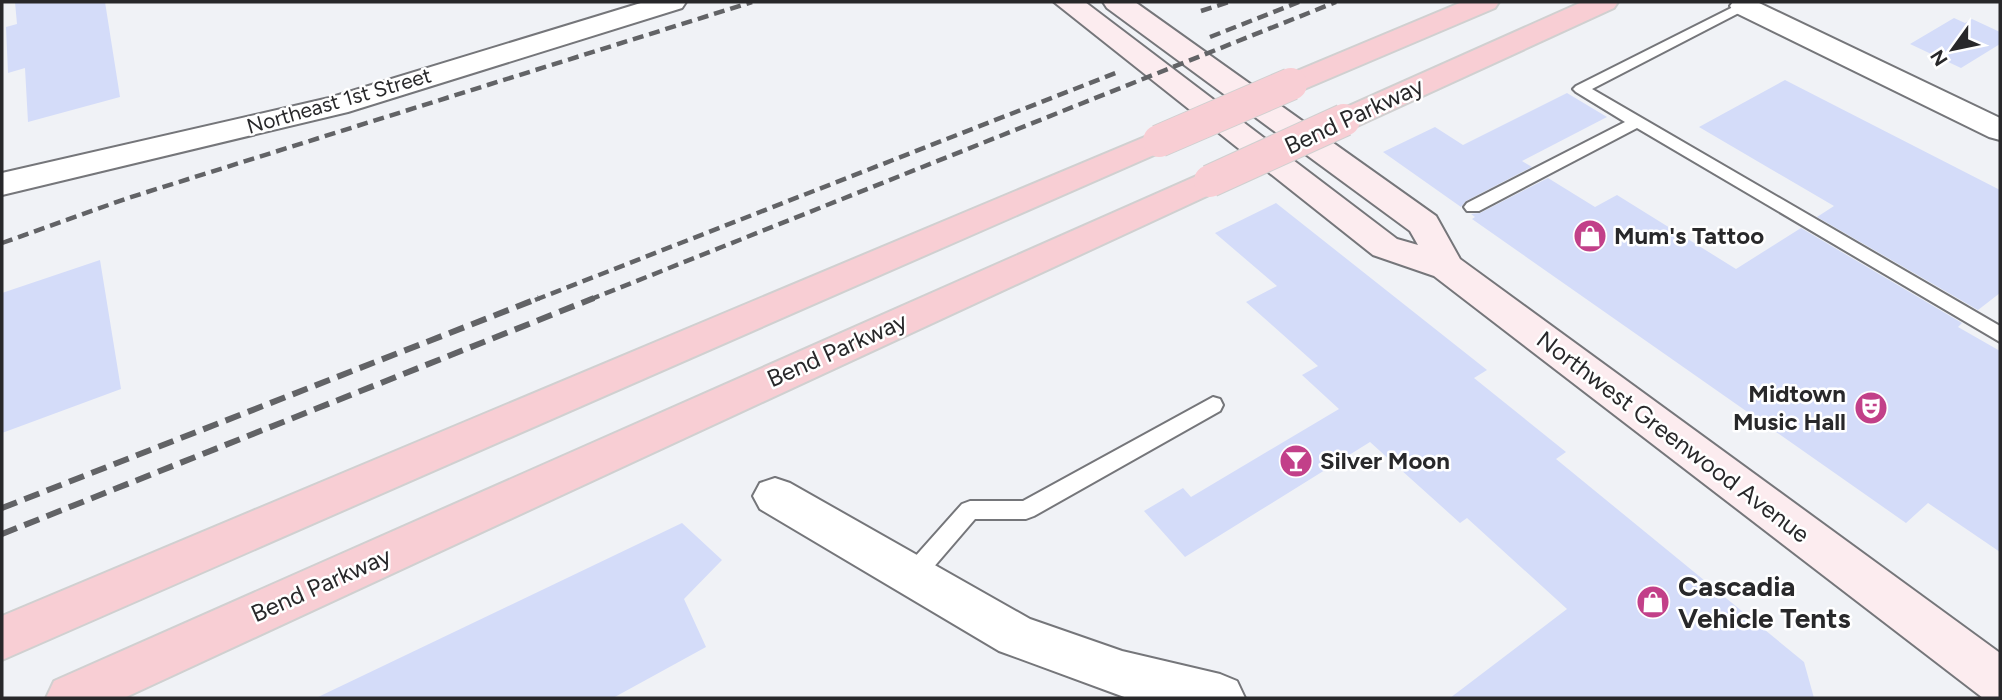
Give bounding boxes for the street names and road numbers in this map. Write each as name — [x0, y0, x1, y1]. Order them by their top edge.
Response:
street label: Northeast 1st Street — [244, 62, 434, 139]
street label: Bend Parkway — [1280, 71, 1428, 160]
street label: Bend Parkway — [762, 306, 912, 393]
street label: Northwest Greenwood Avenue — [1531, 325, 1815, 549]
street label: Bend Parkway — [246, 541, 396, 628]

